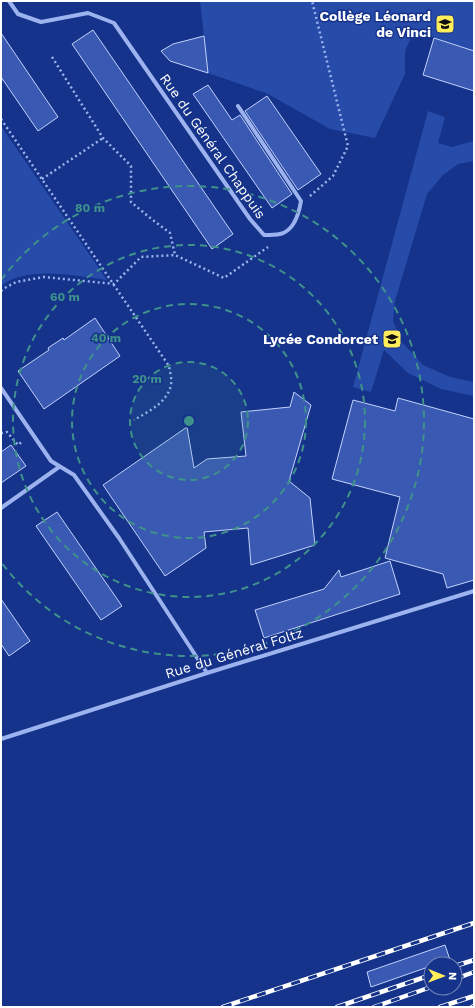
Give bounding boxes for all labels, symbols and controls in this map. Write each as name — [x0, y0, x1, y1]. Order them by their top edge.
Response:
place label: Collège Léonard de Vinci — [320, 8, 431, 40]
school or university icon: Collège Léonard de Vinci — [434, 13, 456, 35]
street label: Rue du Général Chappuis — [157, 70, 269, 222]
text: 80 m — [75, 201, 105, 215]
text: 60 m — [50, 290, 80, 304]
school or university icon: Lycée Condorcet — [381, 328, 403, 350]
text: 40 m — [91, 331, 121, 345]
place label: Lycée Condorcet — [263, 331, 378, 347]
text: 20 m — [132, 372, 162, 386]
centre of rings — [182, 414, 196, 428]
street label: Rue du Général Foltz — [163, 624, 305, 682]
north arrow — [423, 956, 463, 996]
text: N — [446, 972, 459, 980]

